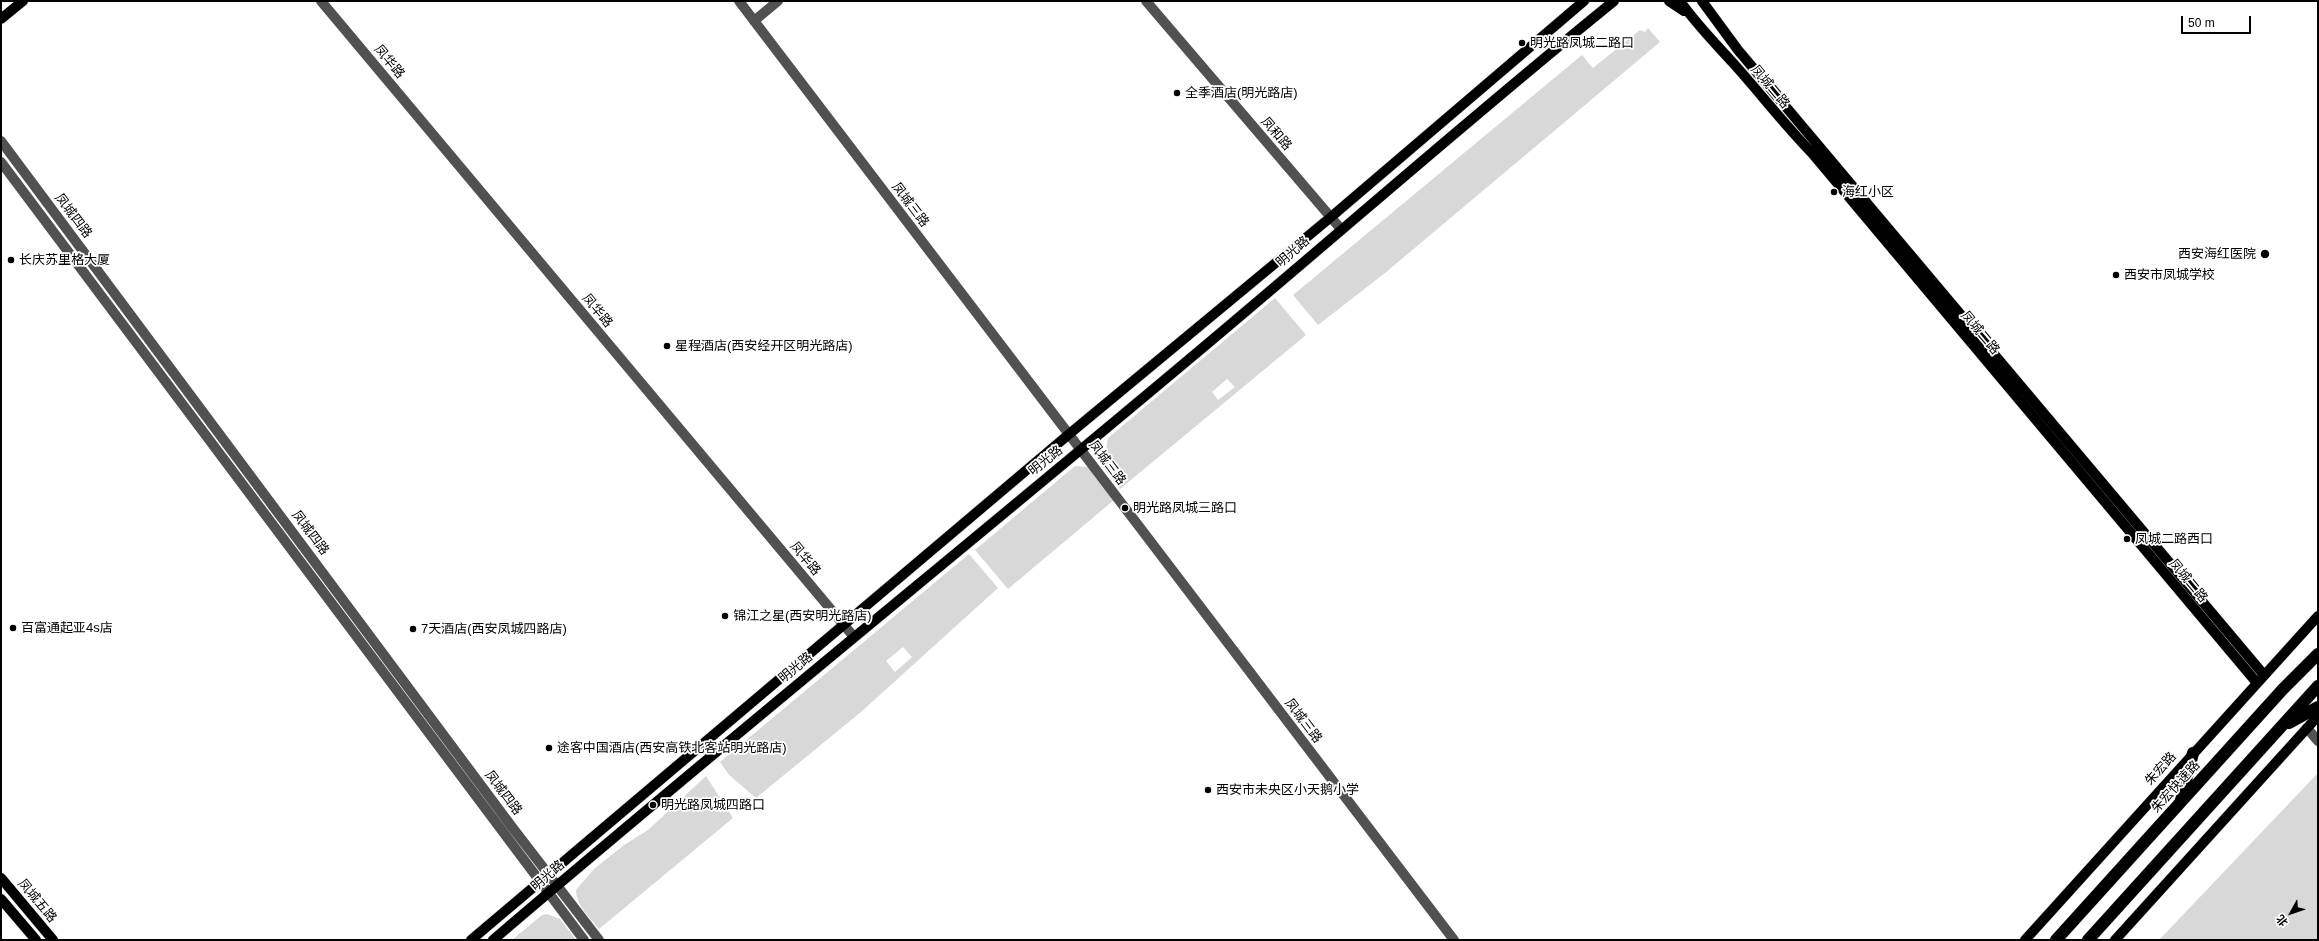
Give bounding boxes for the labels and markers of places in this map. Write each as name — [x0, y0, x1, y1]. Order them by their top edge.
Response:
place label: 明光路凤城二路口 — [1530, 35, 1634, 51]
marker: 明光路凤城二路口 — [1517, 38, 1527, 48]
place label: 全季酒店(明光路店) — [1185, 85, 1298, 101]
marker: 全季酒店(明光路店) — [1172, 88, 1182, 98]
place label: 海红小区 — [1842, 184, 1894, 200]
marker: 海红小区 — [1829, 187, 1839, 197]
place label: 西安海红医院 — [2178, 246, 2256, 262]
marker: 西安海红医院 — [2259, 248, 2271, 260]
place label: 长庆苏里格大厦 — [19, 252, 110, 268]
marker: 长庆苏里格大厦 — [6, 255, 16, 265]
place label: 西安市凤城学校 — [2124, 267, 2215, 283]
marker: 西安市凤城学校 — [2111, 270, 2121, 280]
place label: 星程酒店(西安经开区明光路店) — [675, 338, 853, 354]
marker: 星程酒店(西安经开区明光路店) — [662, 341, 672, 351]
place label: 明光路凤城三路口 — [1133, 500, 1237, 516]
marker: 明光路凤城三路口 — [1120, 503, 1130, 513]
place label: 凤城二路西口 — [2135, 531, 2213, 547]
marker: 凤城二路西口 — [2122, 534, 2132, 544]
place label: 锦江之星(西安明光路店) — [733, 608, 872, 624]
marker: 锦江之星(西安明光路店) — [720, 611, 730, 621]
place label: 百富通起亚4s店 — [21, 620, 113, 636]
place label: 7天酒店(西安凤城四路店) — [421, 621, 567, 637]
marker: 百富通起亚4s店 — [8, 623, 18, 633]
marker: 7天酒店(西安凤城四路店) — [408, 624, 418, 634]
place label: 途客中国酒店(西安高铁北客站明光路店) — [557, 740, 787, 756]
marker: 途客中国酒店(西安高铁北客站明光路店) — [544, 743, 554, 753]
place label: 西安市未央区小天鹅小学 — [1216, 782, 1359, 798]
marker: 西安市未央区小天鹅小学 — [1203, 785, 1213, 795]
place label: 明光路凤城四路口 — [661, 797, 765, 813]
marker: 明光路凤城四路口 — [648, 800, 658, 810]

